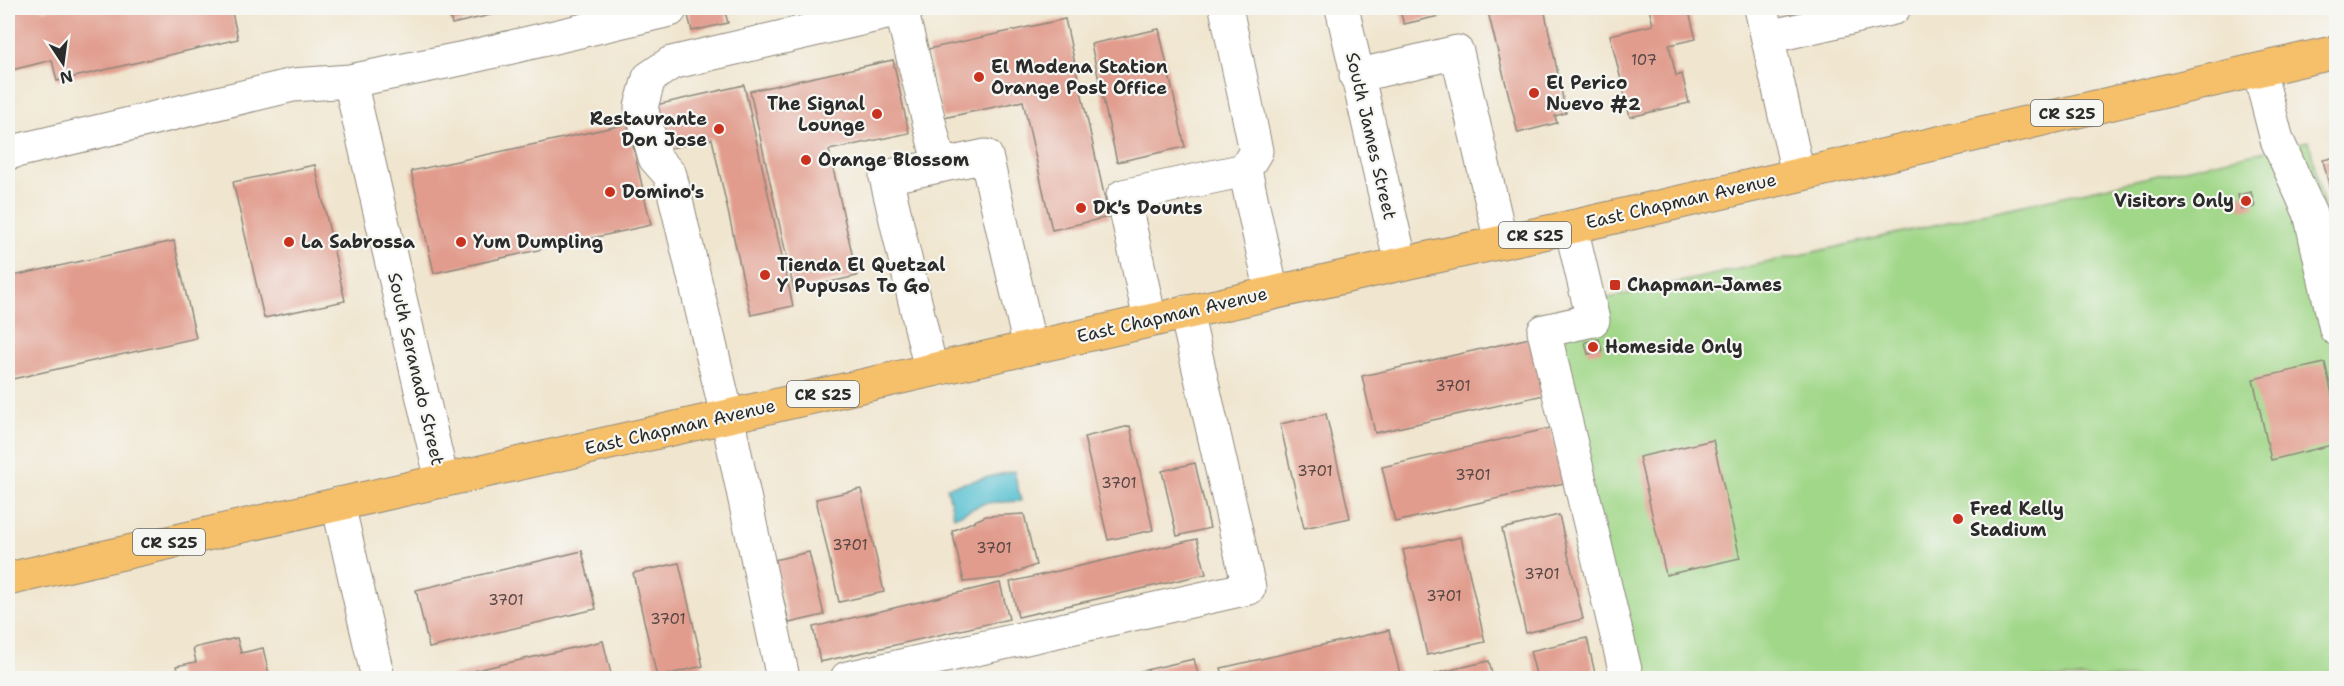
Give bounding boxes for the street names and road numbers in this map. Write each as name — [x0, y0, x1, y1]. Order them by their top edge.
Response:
street label: South James Street — [1340, 50, 1402, 222]
road number: CR S25 — [2031, 100, 2103, 126]
street label: East Chapman Avenue — [1583, 167, 1779, 235]
road number: CR S25 — [1499, 222, 1571, 248]
street label: South Seranado Street — [382, 270, 450, 468]
street label: East Chapman Avenue — [1074, 281, 1270, 349]
road number: CR S25 — [787, 381, 859, 407]
street label: East Chapman Avenue — [582, 393, 778, 461]
road number: CR S25 — [133, 529, 205, 555]

